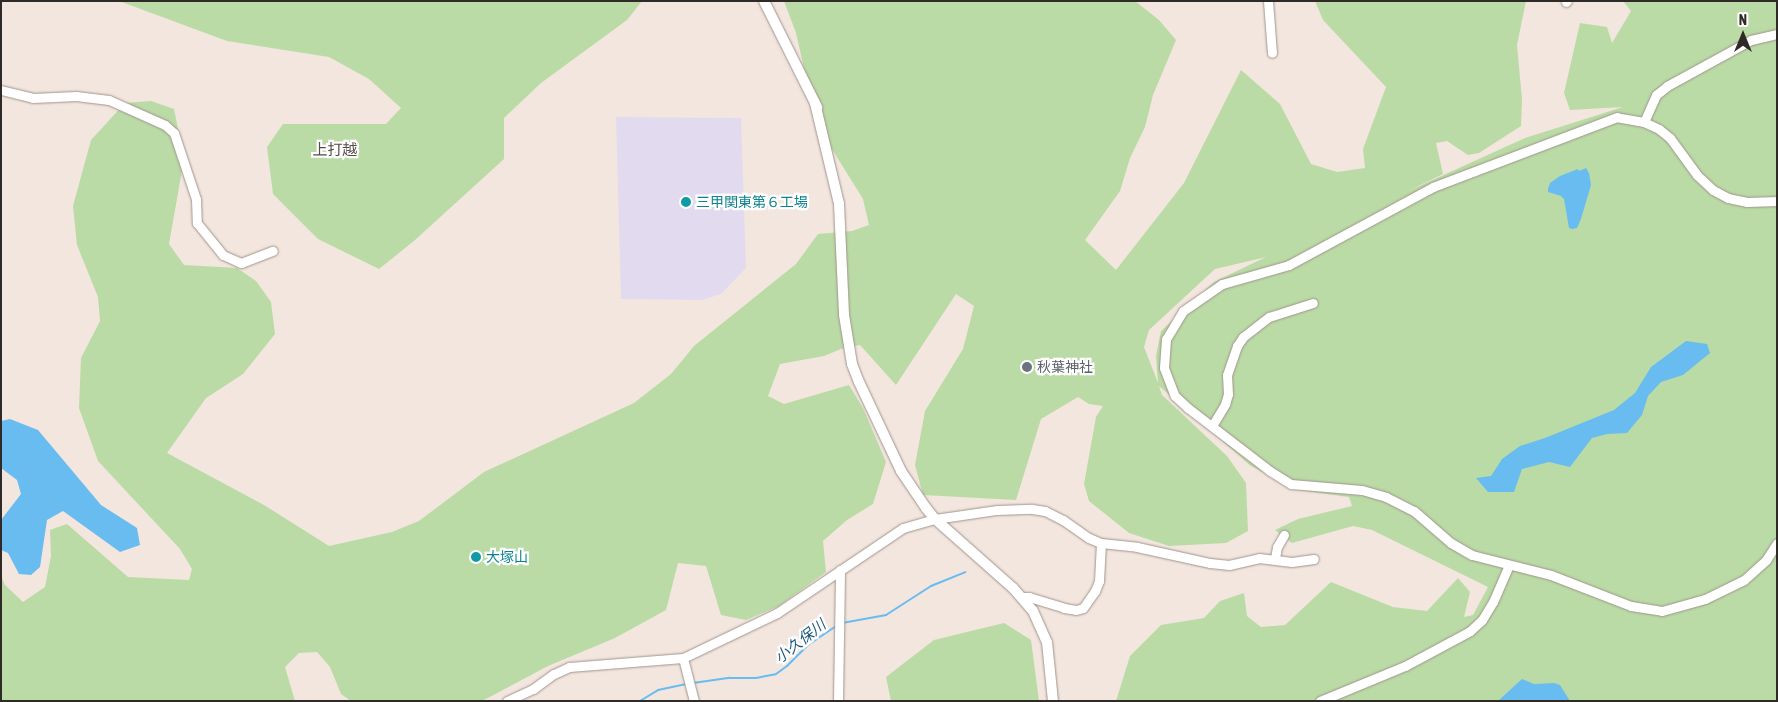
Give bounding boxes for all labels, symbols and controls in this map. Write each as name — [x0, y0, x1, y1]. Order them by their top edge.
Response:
north arrow — [1718, 10, 1768, 60]
text: N — [1739, 12, 1747, 28]
district label: 上打越 — [313, 141, 357, 159]
place label: 三甲関東第６工場 — [696, 194, 808, 210]
marker: 三甲関東第６工場 — [680, 196, 692, 208]
place label: 秋葉神社 — [1037, 359, 1093, 375]
marker: 秋葉神社 — [1021, 361, 1033, 373]
place label: 大塚山 — [486, 549, 528, 565]
marker: 大塚山 — [470, 551, 482, 563]
water label: 小久保川 — [771, 615, 829, 667]

